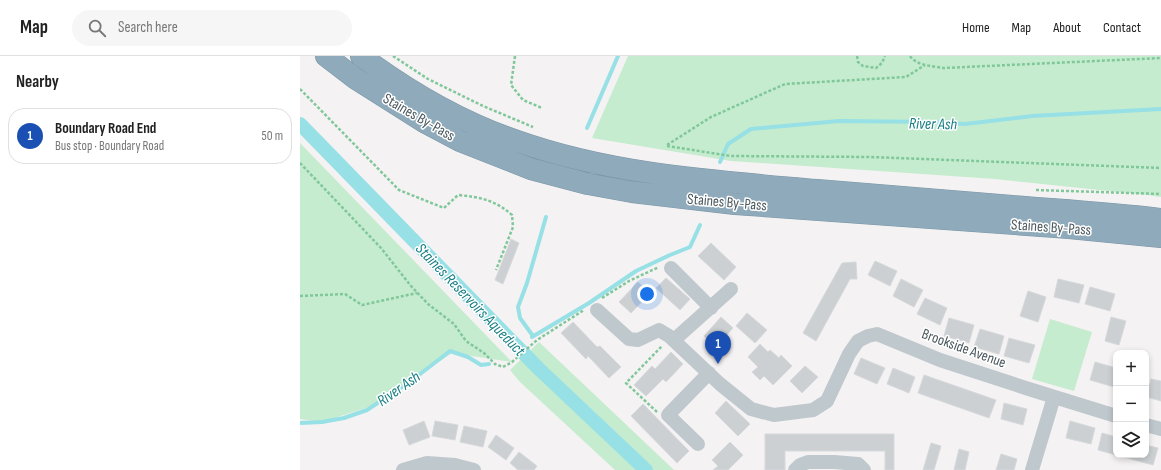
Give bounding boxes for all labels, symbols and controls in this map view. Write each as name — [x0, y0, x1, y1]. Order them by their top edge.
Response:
search box — [72, 10, 352, 46]
text: Map — [20, 16, 48, 39]
icon: search — [86, 17, 108, 39]
text: Search here — [118, 18, 178, 37]
text: Home — [962, 19, 990, 36]
text: Map — [1012, 19, 1031, 36]
text: About — [1053, 19, 1081, 36]
text: Contact — [1103, 19, 1141, 36]
text: Nearby — [16, 72, 59, 92]
street label: Staines By-Pass — [379, 89, 458, 146]
water label: River Ash — [909, 115, 958, 134]
text: Boundary Road End — [55, 119, 156, 138]
text: 1 — [27, 128, 33, 144]
text: 50 m — [262, 128, 283, 144]
text: Bus stop · Boundary Road — [55, 138, 164, 154]
street label: Staines By-Pass — [686, 190, 768, 215]
street label: Staines By-Pass — [1010, 215, 1091, 240]
water label: Staines Reservoirs Aqueduct — [411, 240, 530, 361]
your location — [637, 284, 657, 304]
street label: Brookside Avenue — [919, 324, 1009, 372]
pin: 1 — [705, 331, 731, 364]
map controls — [1113, 350, 1149, 458]
button: + — [1113, 350, 1149, 386]
water label: River Ash — [374, 367, 424, 411]
button: − — [1113, 386, 1149, 422]
button: layers — [1113, 422, 1149, 458]

